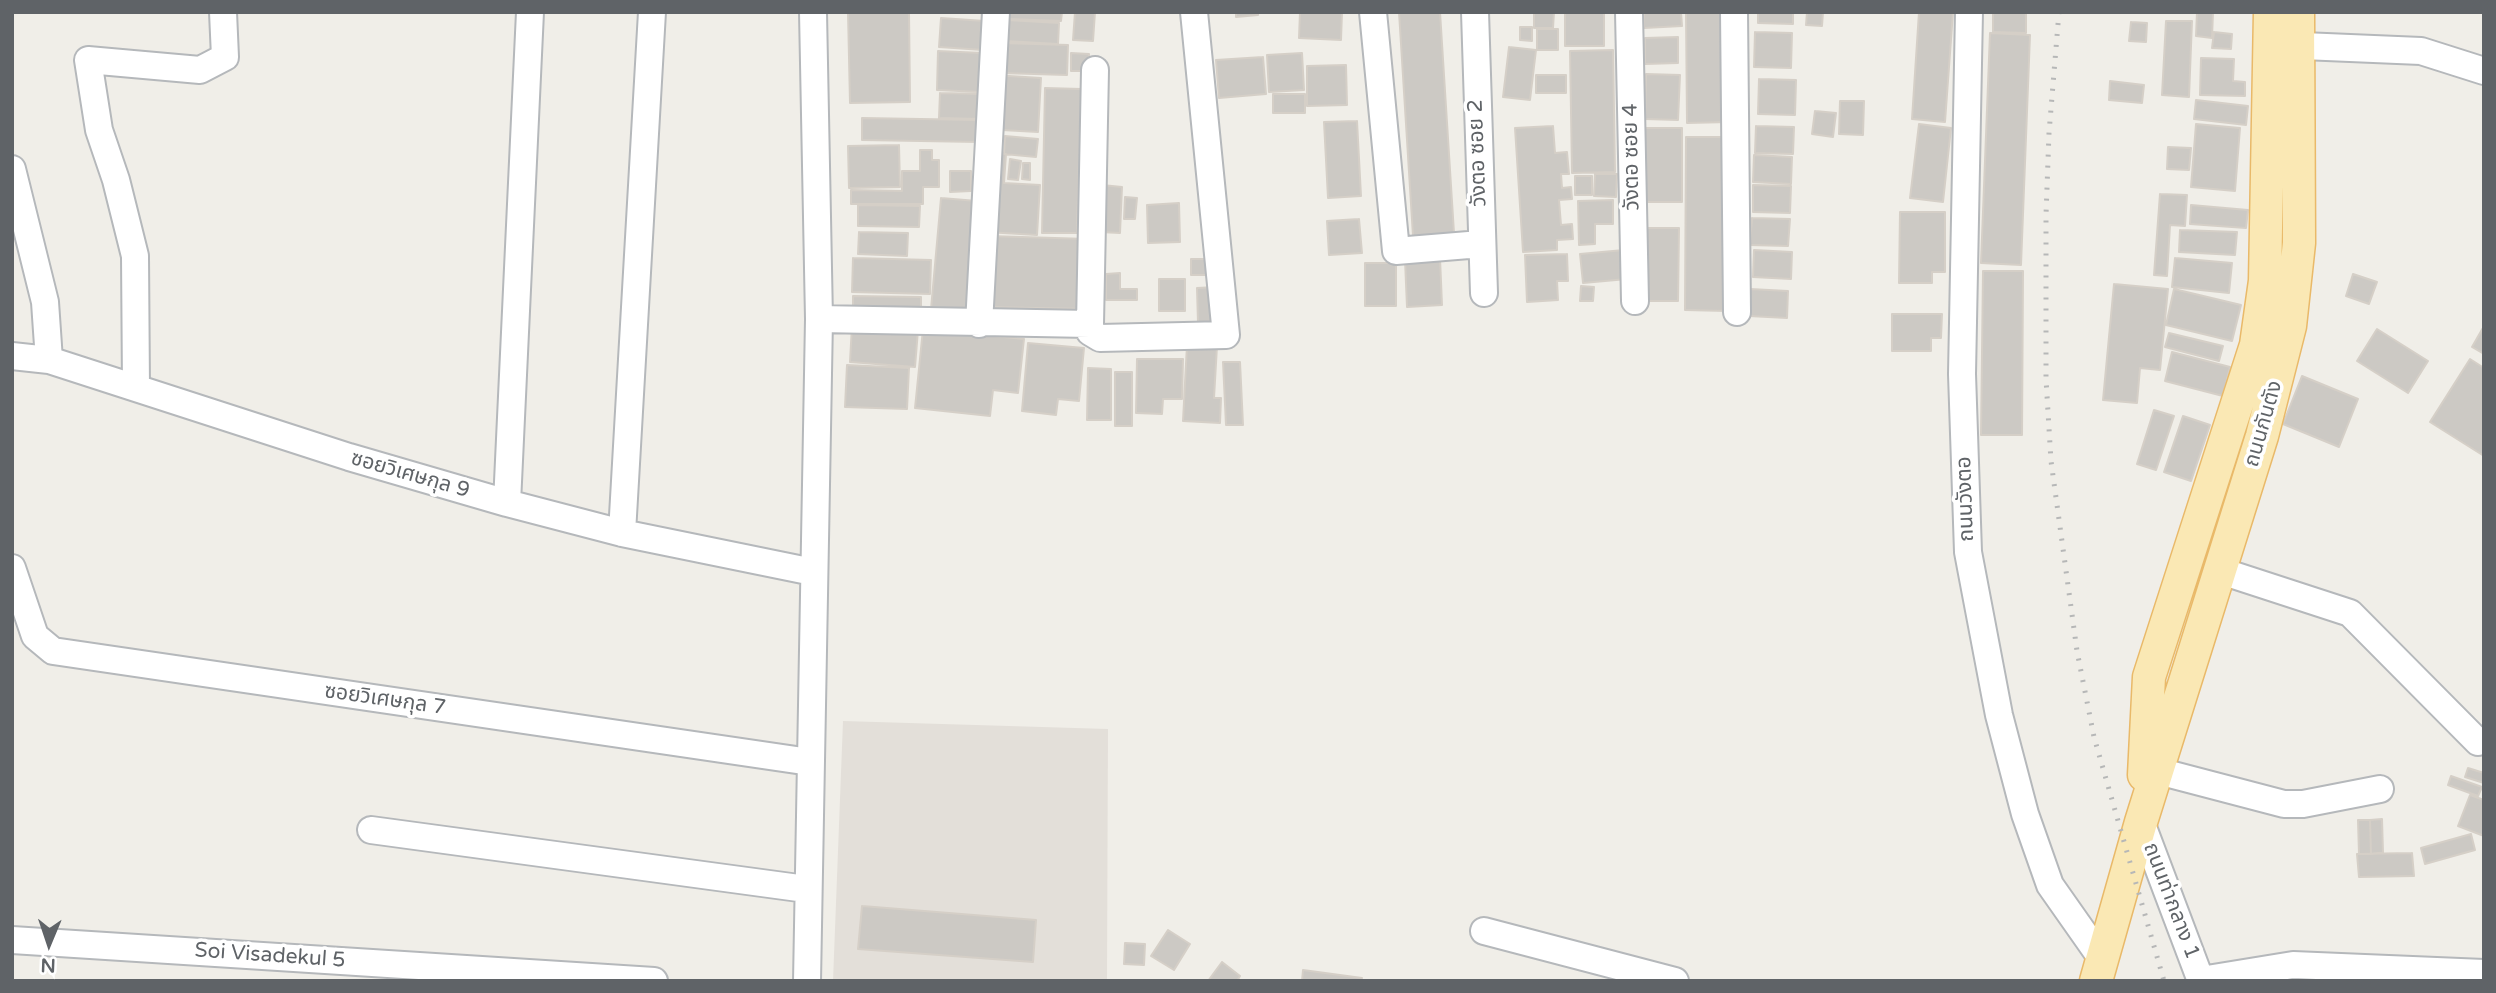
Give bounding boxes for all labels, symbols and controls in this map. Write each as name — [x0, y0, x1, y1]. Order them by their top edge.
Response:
street label: วังตอ ซอย 2 — [1464, 99, 1492, 207]
street label: วังตอ ซอย 4 — [1618, 103, 1646, 211]
street label: ถนนกันตัง — [2240, 378, 2288, 470]
street label: ซอยวิเศษกุล 9 — [348, 446, 472, 504]
street label: ถนนวังตอ — [1952, 456, 1980, 542]
street label: ซอยวิเศษกุล 7 — [323, 679, 447, 721]
street label: ถนนท่ากลาง 1 — [2137, 839, 2205, 963]
north arrow — [14, 909, 84, 979]
street label: Soi Visadekul 5 — [194, 938, 346, 974]
text: N — [40, 954, 56, 976]

